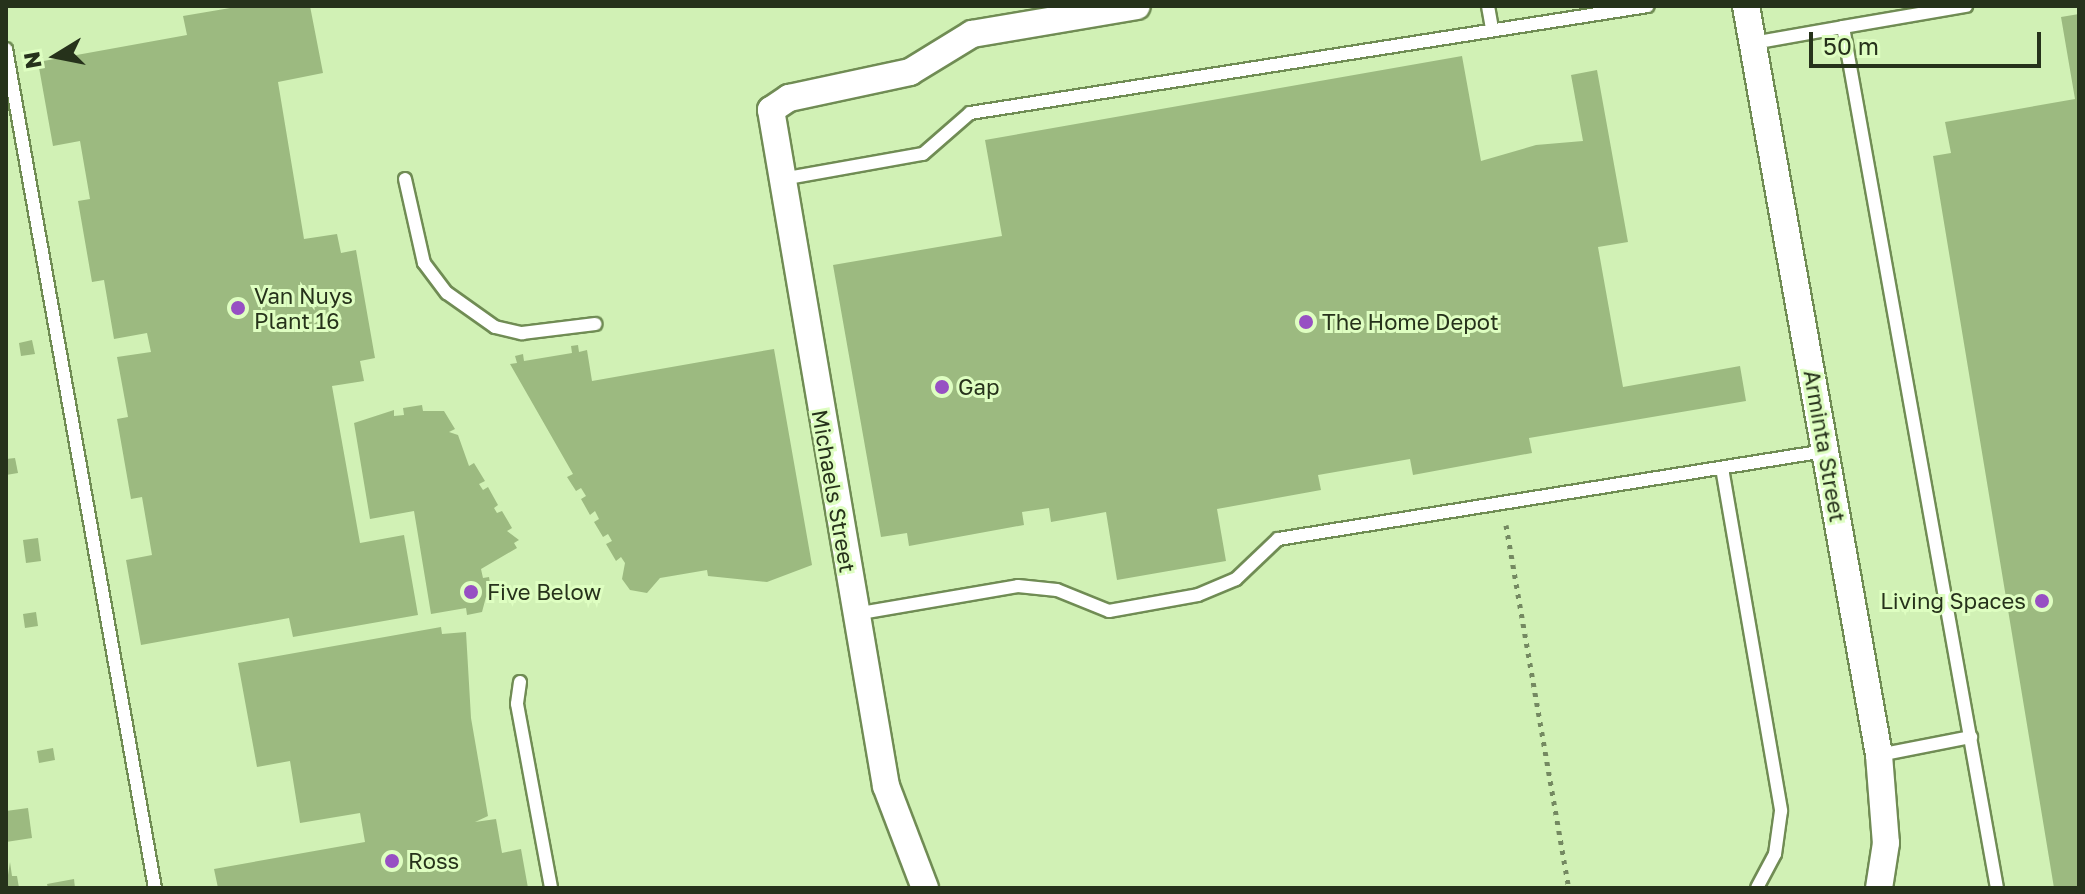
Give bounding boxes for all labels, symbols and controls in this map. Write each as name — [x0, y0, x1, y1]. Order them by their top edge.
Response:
north arrow — [16, 16, 96, 96]
scale bar — [1813, 16, 2045, 66]
text: 50 m — [1823, 31, 1879, 60]
text: N — [17, 50, 47, 71]
place label: Van Nuys Plant 16 — [254, 282, 353, 334]
marker: Van Nuys Plant 16 — [229, 299, 247, 317]
place label: The Home Depot — [1322, 309, 1499, 335]
marker: The Home Depot — [1297, 313, 1315, 331]
street label: Arminta Street — [1799, 368, 1851, 524]
place label: Gap — [958, 374, 999, 400]
marker: Gap — [933, 378, 951, 396]
street label: Michaels Street — [807, 408, 861, 574]
place label: Five Below — [487, 579, 601, 605]
marker: Five Below — [462, 583, 480, 601]
place label: Living Spaces — [1880, 588, 2026, 614]
marker: Living Spaces — [2033, 592, 2051, 610]
place label: Ross — [408, 848, 459, 874]
marker: Ross — [383, 852, 401, 870]

